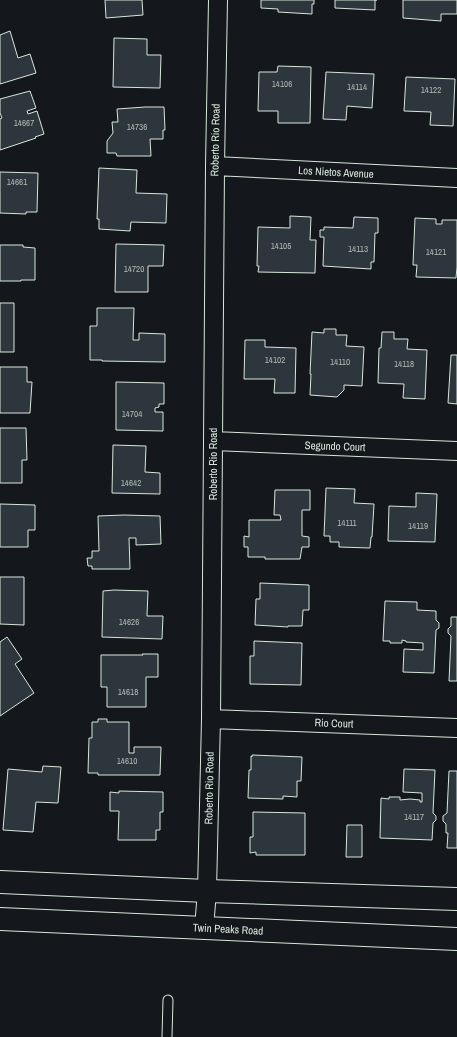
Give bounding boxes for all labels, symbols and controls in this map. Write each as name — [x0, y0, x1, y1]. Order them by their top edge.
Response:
house number: 14106 — [272, 78, 292, 90]
house number: 14114 — [347, 81, 367, 93]
house number: 14122 — [421, 84, 441, 96]
street label: Roberto Rio Road — [207, 104, 223, 176]
house number: 14667 — [14, 117, 34, 129]
house number: 14736 — [127, 121, 147, 133]
street label: Los Nietos Avenue — [298, 163, 374, 181]
house number: 14661 — [7, 176, 27, 188]
house number: 14105 — [271, 240, 291, 252]
house number: 14113 — [348, 243, 368, 255]
house number: 14121 — [426, 246, 446, 258]
house number: 14720 — [124, 263, 144, 275]
house number: 14102 — [265, 354, 285, 366]
house number: 14110 — [330, 356, 350, 368]
house number: 14118 — [394, 358, 414, 370]
house number: 14704 — [122, 408, 142, 420]
street label: Roberto Rio Road — [206, 428, 220, 500]
street label: Segundo Court — [304, 438, 366, 454]
house number: 14642 — [121, 477, 141, 489]
house number: 14111 — [337, 517, 357, 529]
house number: 14119 — [408, 520, 428, 532]
house number: 14626 — [119, 616, 139, 628]
house number: 14618 — [118, 686, 138, 698]
street label: Rio Court — [314, 715, 354, 731]
street label: Roberto Rio Road — [201, 752, 217, 824]
house number: 14610 — [117, 755, 137, 767]
house number: 14117 — [404, 811, 424, 823]
street label: Twin Peaks Road — [192, 920, 264, 938]

